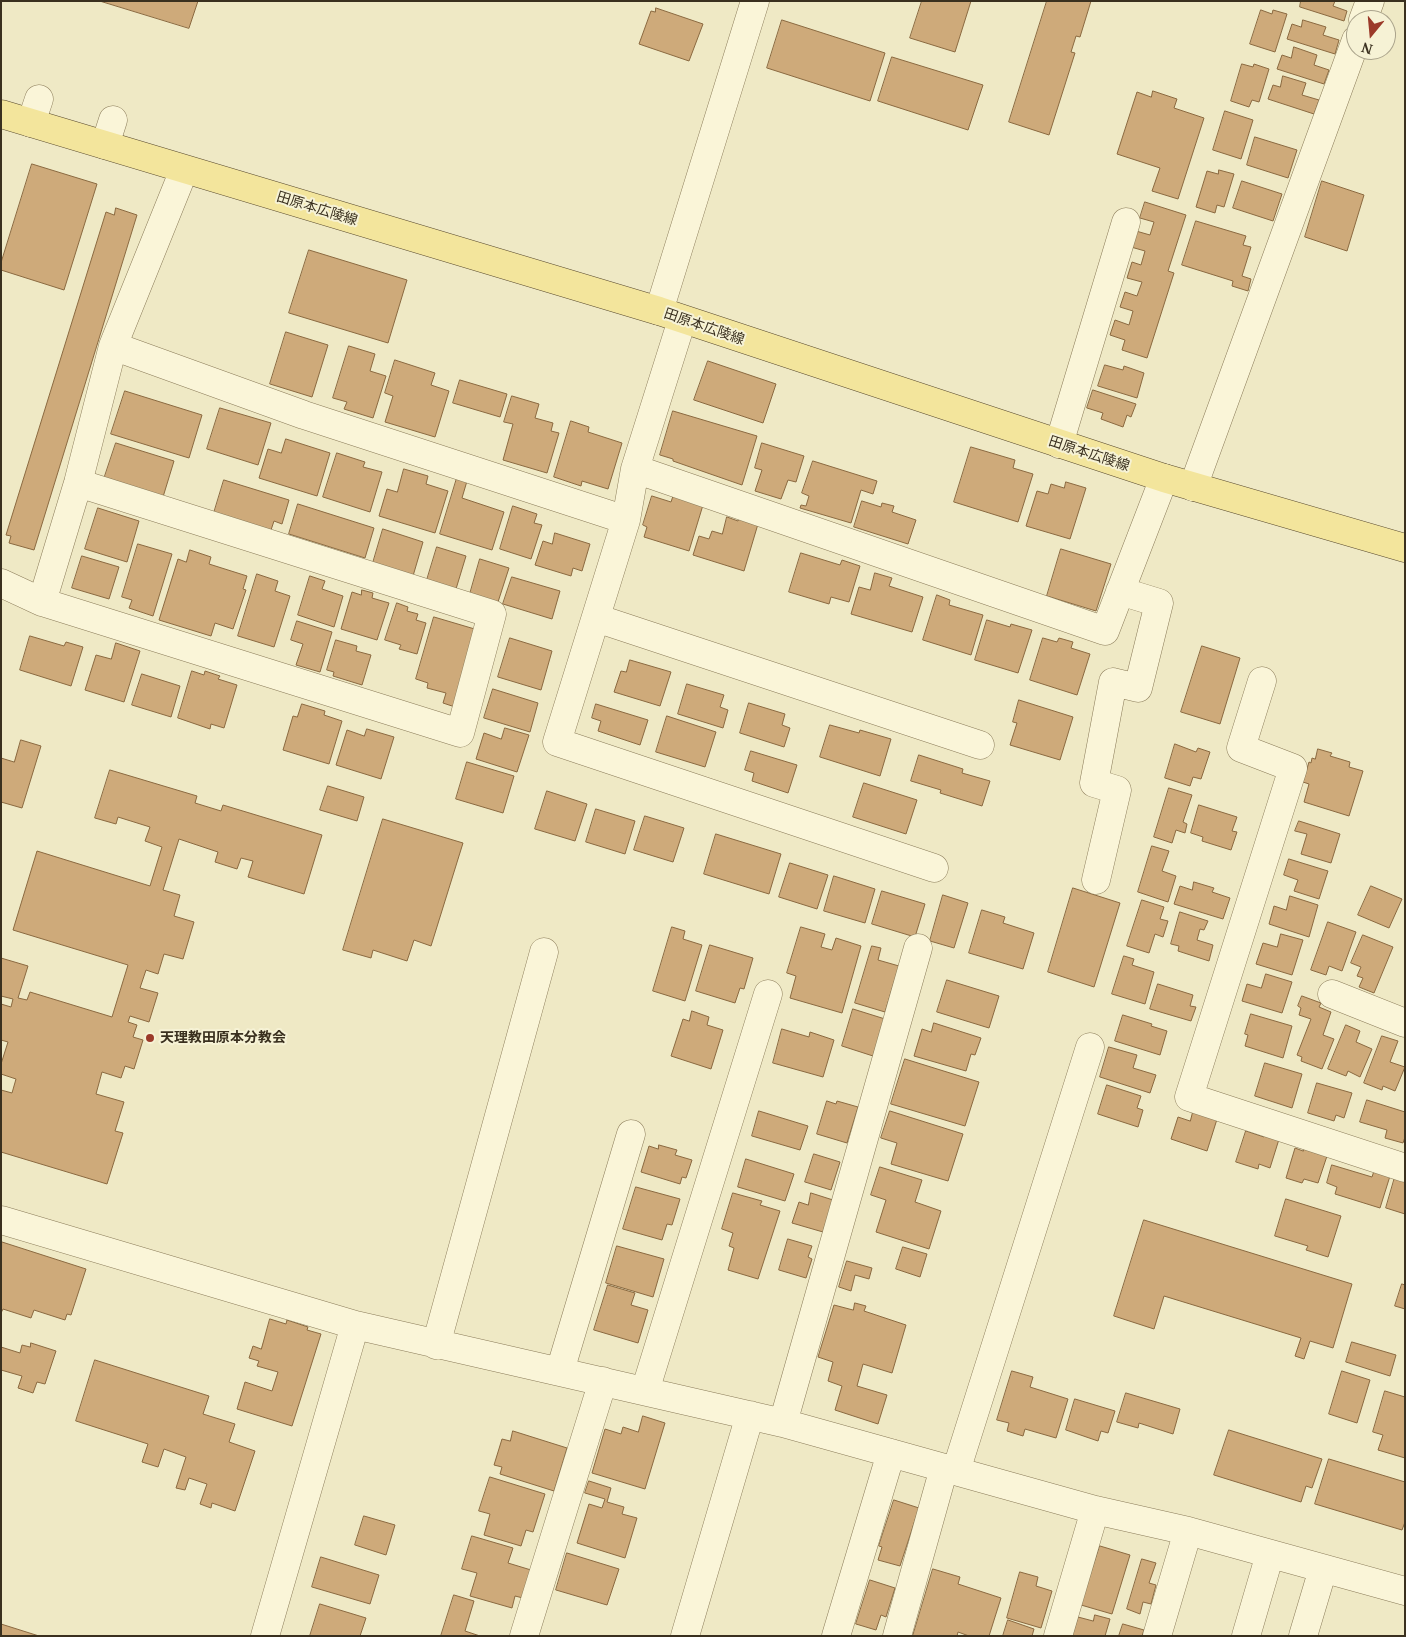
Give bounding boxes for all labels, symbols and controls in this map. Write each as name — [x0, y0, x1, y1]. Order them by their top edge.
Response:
north arrow — [1346, 10, 1396, 60]
text: N — [1359, 38, 1375, 60]
street label: 田原本広陵線 — [274, 189, 360, 229]
street label: 田原本広陵線 — [662, 305, 746, 349]
street label: 田原本広陵線 — [1046, 433, 1132, 475]
place label: 天理教田原本分教会 — [160, 1030, 286, 1046]
marker: 天理教田原本分教会 — [144, 1032, 156, 1044]

